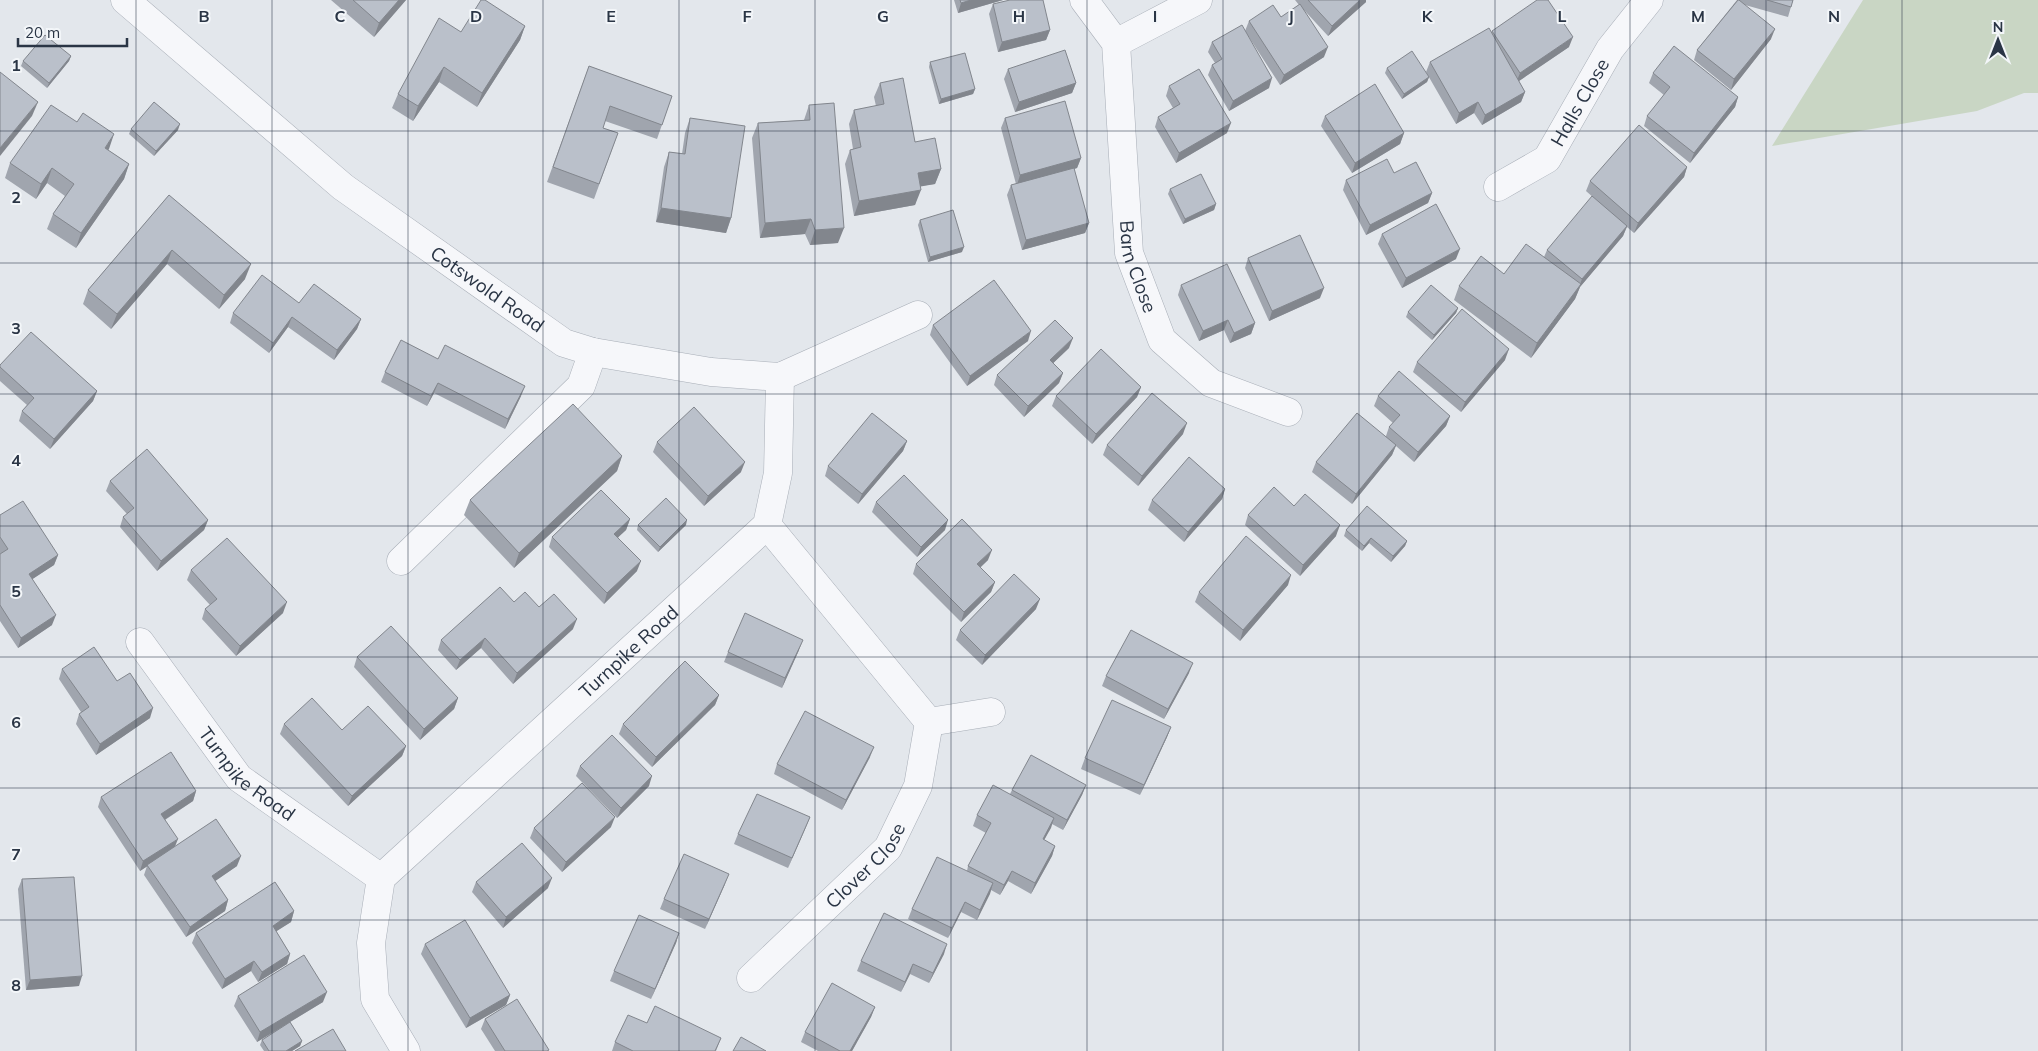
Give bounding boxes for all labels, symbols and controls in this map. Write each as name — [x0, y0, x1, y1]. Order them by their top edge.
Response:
text: B — [198, 6, 210, 26]
text: C — [335, 6, 346, 26]
text: D — [470, 6, 482, 26]
text: E — [606, 6, 616, 26]
text: F — [742, 6, 752, 26]
text: G — [877, 6, 889, 26]
text: H — [1013, 6, 1025, 26]
text: I — [1153, 6, 1157, 26]
text: J — [1288, 6, 1294, 26]
text: K — [1422, 6, 1434, 26]
text: L — [1558, 6, 1567, 26]
text: M — [1691, 6, 1705, 26]
text: N — [1828, 6, 1840, 26]
scale bar — [18, 15, 126, 47]
north arrow — [1973, 15, 2023, 65]
text: N — [1993, 18, 2003, 36]
text: 20 m — [25, 23, 60, 42]
street label: Halls Close — [1545, 54, 1614, 150]
text: 1 — [11, 55, 21, 75]
text: 2 — [11, 187, 21, 207]
street label: Barn Close — [1115, 220, 1162, 316]
street label: Cotswold Road — [426, 241, 549, 337]
text: 3 — [11, 318, 21, 338]
text: 4 — [11, 450, 21, 470]
text: 5 — [11, 581, 21, 601]
street label: Turnpike Road — [574, 600, 683, 703]
text: 6 — [11, 712, 21, 732]
street label: Turnpike Road — [194, 722, 300, 826]
street label: Clover Close — [820, 819, 910, 913]
text: 7 — [11, 844, 21, 864]
text: 8 — [11, 975, 21, 995]

